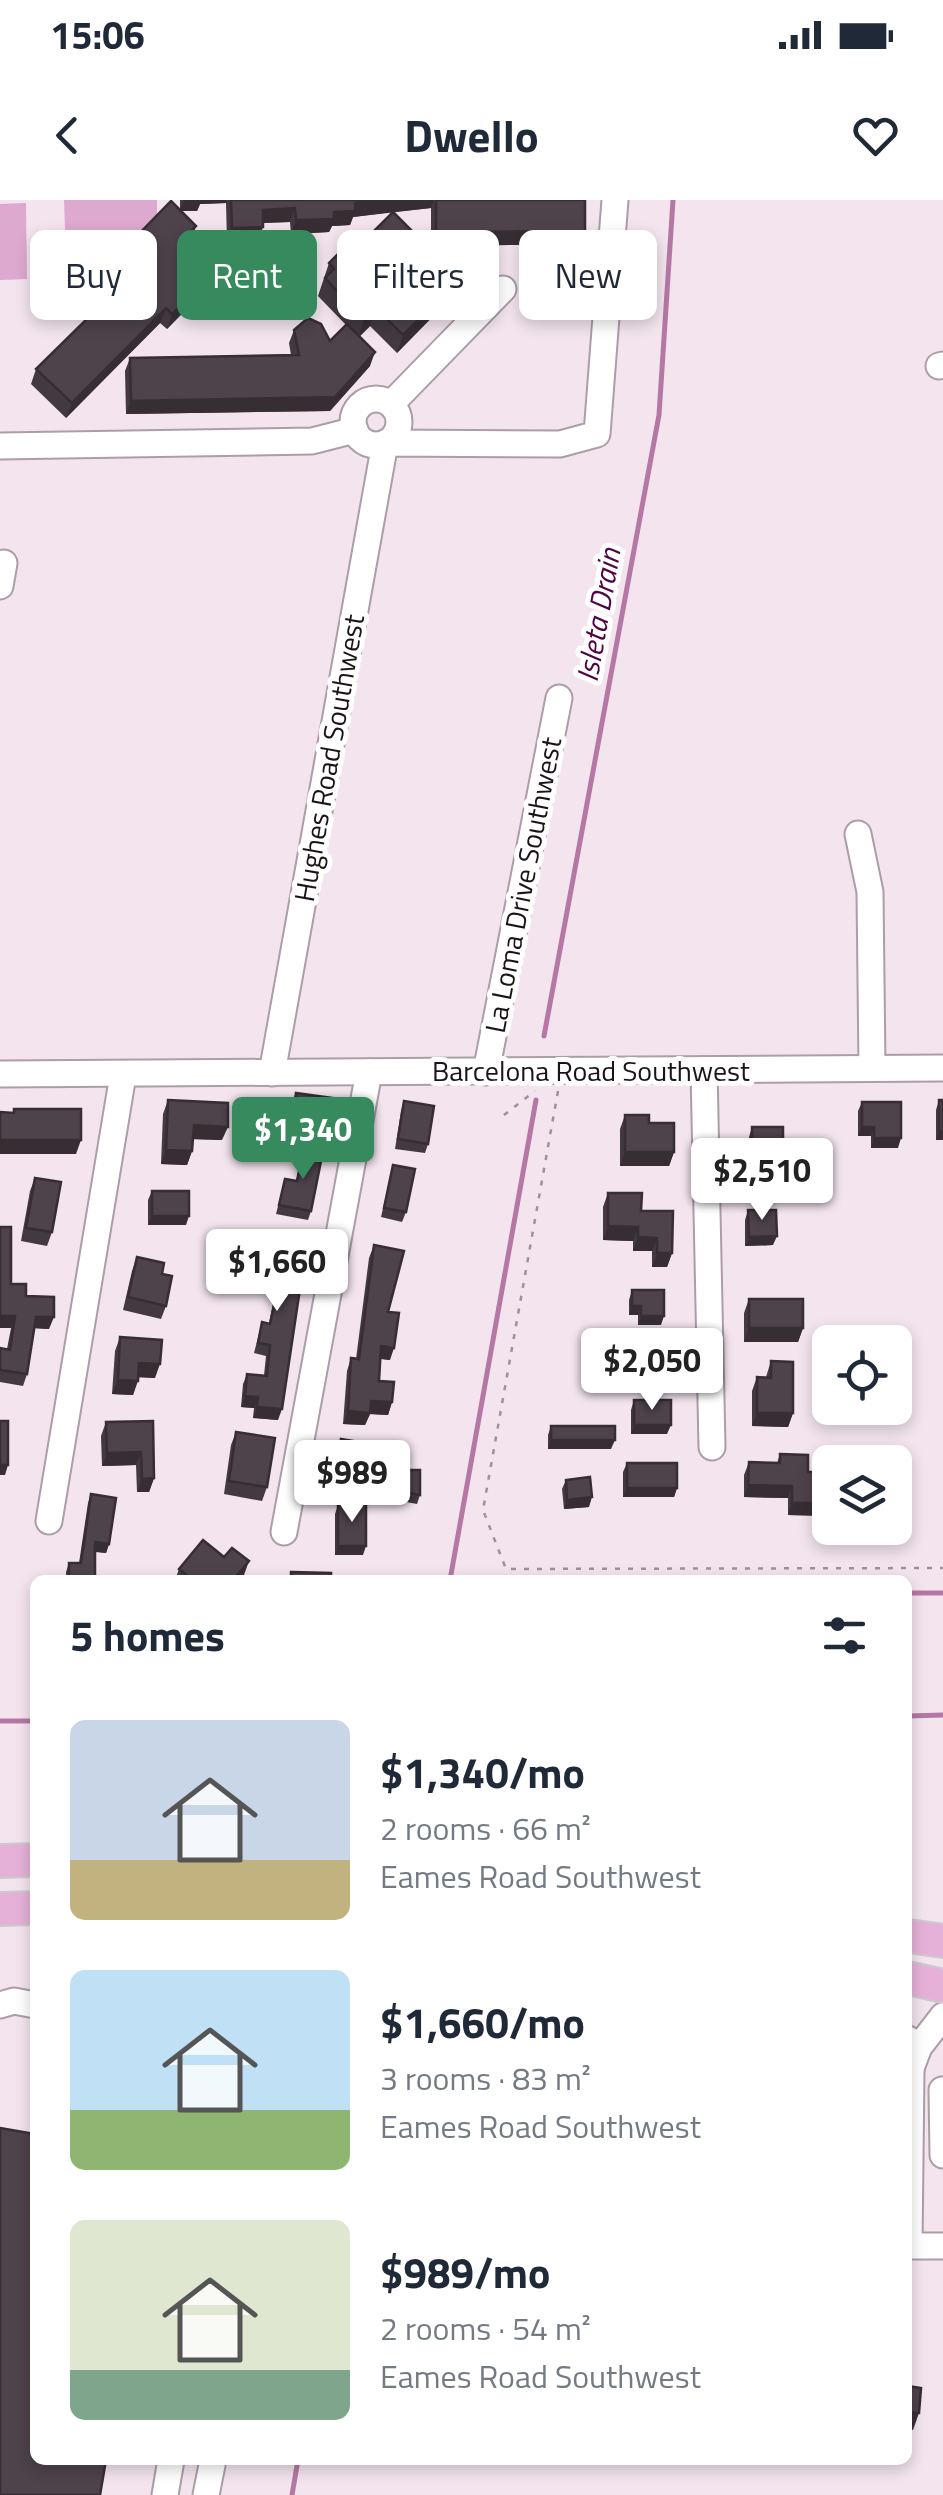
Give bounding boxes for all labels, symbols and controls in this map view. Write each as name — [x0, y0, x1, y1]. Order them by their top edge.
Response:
text: 15:06 — [50, 6, 145, 64]
text: Dwello — [404, 101, 539, 169]
icon: back — [40, 108, 95, 163]
icon: heart — [848, 108, 903, 163]
chip: Buy — [30, 230, 157, 320]
chip: Rent — [177, 230, 317, 320]
chip: Filters — [337, 230, 499, 320]
chip: New — [519, 230, 657, 320]
water label: Isleta Drain — [564, 543, 633, 685]
street label: Hughes Road Southwest — [282, 611, 375, 905]
street label: La Loma Drive Southwest — [473, 733, 572, 1036]
street label: Barcelona Road Southwest — [432, 1049, 750, 1092]
pin: $1,340 — [222, 1097, 384, 1182]
text: $1,340 — [254, 1105, 352, 1153]
pin: $2,510 — [681, 1138, 843, 1223]
text: $2,510 — [713, 1146, 811, 1194]
pin: $1,660 — [196, 1229, 358, 1314]
text: $1,660 — [228, 1237, 326, 1285]
map controls — [812, 1325, 912, 1545]
button: locate — [812, 1325, 912, 1425]
pin: $2,050 — [571, 1328, 733, 1413]
text: $2,050 — [603, 1336, 701, 1384]
pin: $989 — [293, 1440, 411, 1525]
button: layers — [812, 1445, 912, 1545]
text: $989 — [316, 1448, 388, 1496]
text: 5 homes — [70, 1603, 225, 1667]
icon: filters — [817, 1608, 872, 1663]
text: $1,340/mo — [380, 1740, 585, 1804]
icon: home — [150, 1760, 270, 1880]
text: 2 rooms · 66 m² — [380, 1804, 591, 1852]
text: Eames Road Southwest — [380, 1852, 701, 1900]
text: $1,660/mo — [380, 1990, 585, 2054]
icon: home — [150, 2010, 270, 2130]
text: 3 rooms · 83 m² — [380, 2054, 591, 2102]
text: Eames Road Southwest — [380, 2102, 701, 2150]
text: $989/mo — [380, 2240, 550, 2304]
icon: home — [150, 2260, 270, 2380]
text: 2 rooms · 54 m² — [380, 2304, 591, 2352]
text: Eames Road Southwest — [380, 2352, 701, 2400]

